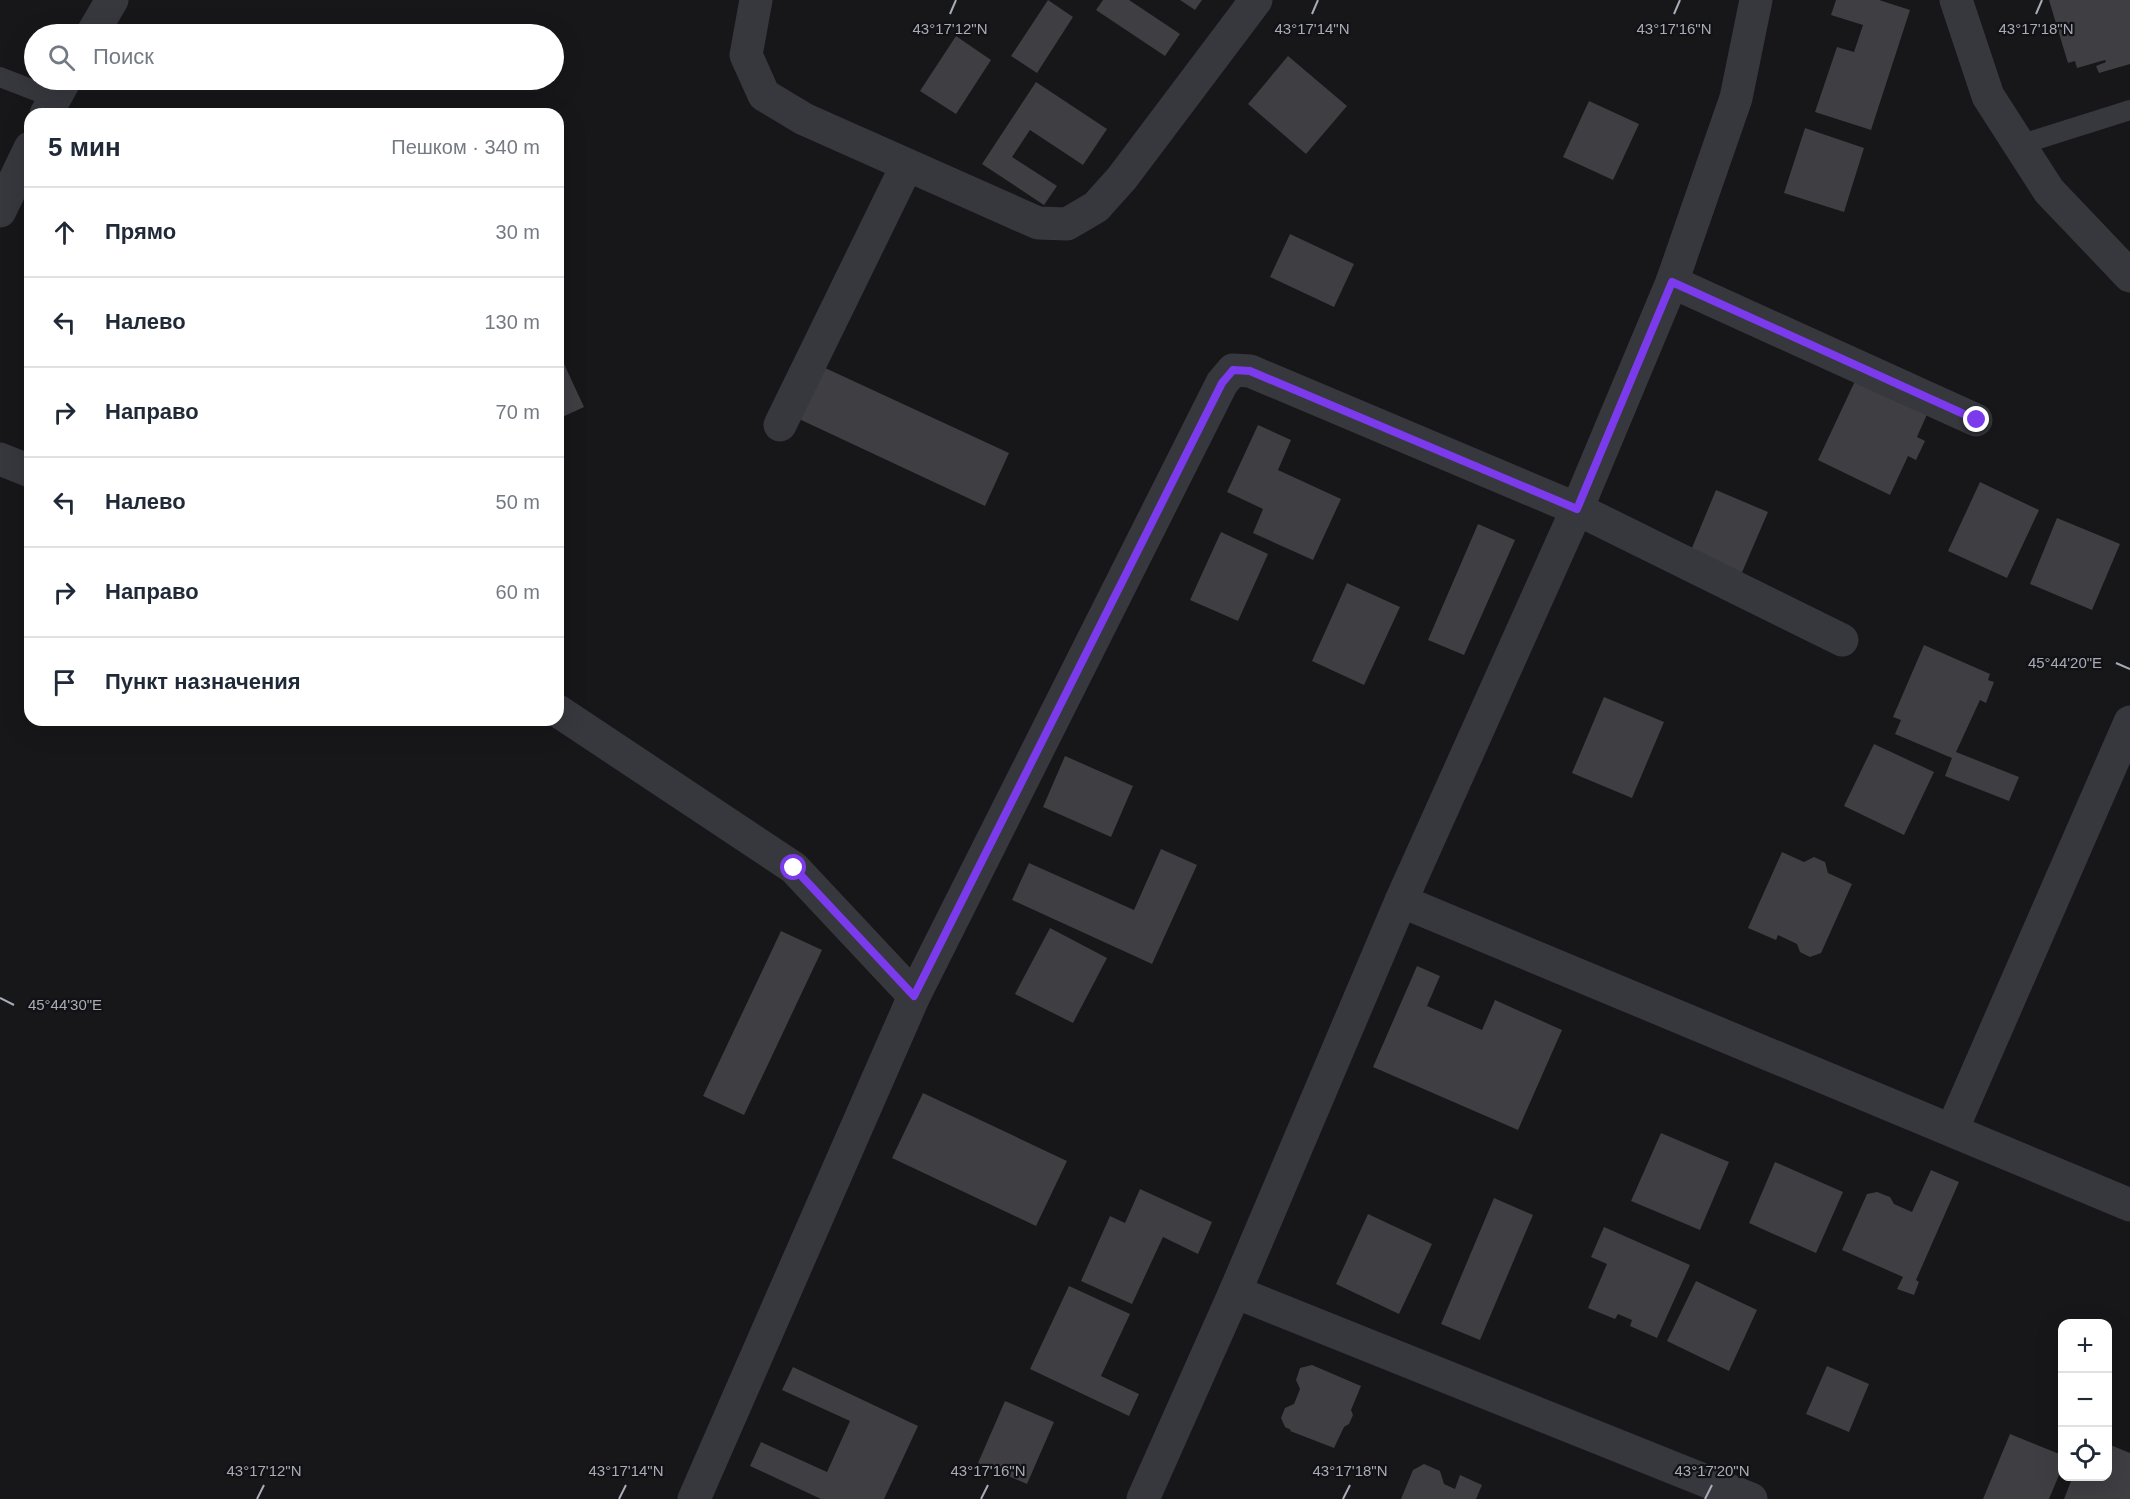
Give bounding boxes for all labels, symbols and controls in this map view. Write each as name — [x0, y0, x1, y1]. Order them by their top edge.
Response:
text: 43°17'12"N — [912, 20, 988, 37]
text: 43°17'14"N — [1274, 20, 1350, 37]
text: 43°17'16"N — [1636, 20, 1712, 37]
text: 43°17'18"N — [1998, 20, 2074, 37]
search box — [24, 24, 564, 90]
icon: search — [45, 41, 78, 74]
text: Поиск — [93, 44, 154, 69]
text: 5 мин — [48, 132, 121, 162]
text: Пешком · 340 m — [391, 136, 540, 158]
icon: ahead — [48, 216, 81, 249]
text: Прямо — [105, 219, 176, 244]
text: 30 m — [496, 221, 540, 243]
icon: left — [48, 306, 81, 339]
text: Налево — [105, 309, 186, 334]
text: 130 m — [484, 311, 540, 333]
icon: right — [48, 396, 81, 429]
text: Направо — [105, 399, 199, 424]
text: 70 m — [496, 401, 540, 423]
route end — [1963, 406, 1989, 432]
icon: left — [48, 486, 81, 519]
text: Налево — [105, 489, 186, 514]
text: 50 m — [496, 491, 540, 513]
icon: right — [48, 576, 81, 609]
text: Направо — [105, 579, 199, 604]
text: 60 m — [496, 581, 540, 603]
text: 45°44'20"E — [2028, 654, 2102, 671]
icon: arrive — [48, 666, 81, 699]
text: Пункт назначения — [105, 669, 301, 694]
route start — [780, 854, 806, 880]
text: 45°44'30"E — [28, 996, 102, 1013]
map controls — [2058, 1319, 2112, 1481]
button: + — [2058, 1319, 2112, 1373]
button: − — [2058, 1373, 2112, 1427]
button: locate — [2058, 1427, 2112, 1481]
text: 43°17'12"N — [226, 1462, 302, 1479]
text: 43°17'14"N — [588, 1462, 664, 1479]
text: 43°17'16"N — [950, 1462, 1026, 1479]
text: 43°17'18"N — [1312, 1462, 1388, 1479]
text: 43°17'20"N — [1674, 1462, 1750, 1479]

